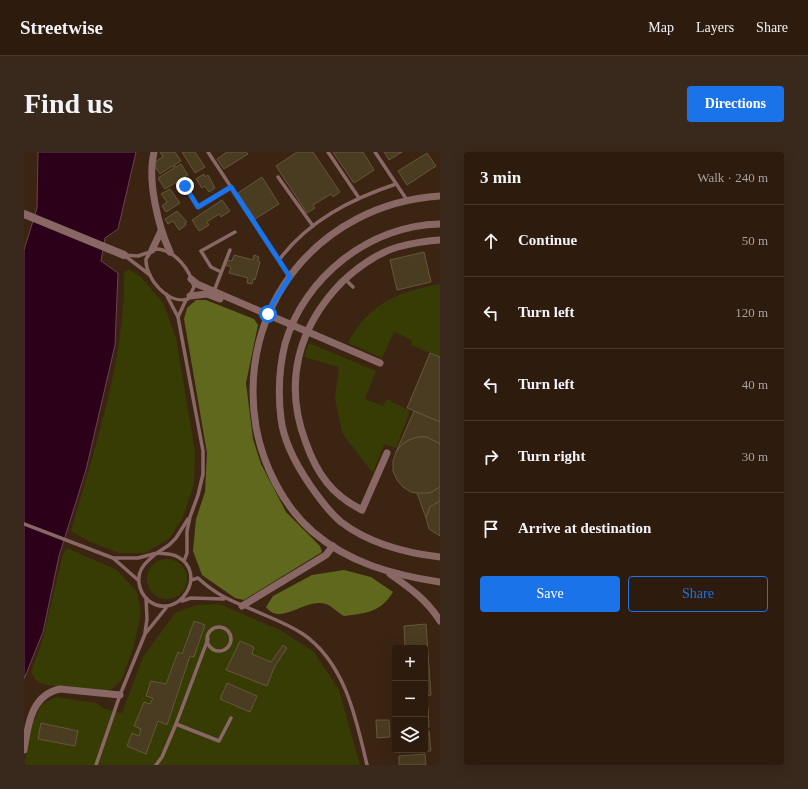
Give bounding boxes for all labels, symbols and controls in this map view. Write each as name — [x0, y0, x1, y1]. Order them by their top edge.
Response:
text: Streetwise — [20, 17, 103, 38]
text: Map — [648, 20, 674, 35]
text: Layers — [696, 20, 734, 35]
text: Share — [756, 20, 788, 35]
button: Directions — [687, 86, 784, 122]
text: Find us — [24, 88, 114, 119]
text: 3 min — [480, 168, 521, 187]
text: Walk · 240 m — [697, 170, 768, 185]
route end — [176, 177, 194, 195]
icon: ahead — [480, 230, 502, 252]
text: Continue — [518, 232, 577, 248]
text: 50 m — [742, 233, 768, 248]
icon: left — [480, 302, 502, 324]
text: Turn left — [518, 304, 575, 320]
route start — [259, 305, 277, 323]
text: 120 m — [735, 305, 768, 320]
icon: left — [480, 374, 502, 396]
text: Turn left — [518, 376, 575, 392]
text: 40 m — [742, 377, 768, 392]
icon: right — [480, 446, 502, 468]
text: Turn right — [518, 448, 585, 464]
text: 30 m — [742, 449, 768, 464]
icon: arrive — [480, 518, 502, 540]
text: Arrive at destination — [518, 520, 651, 536]
button: Save — [480, 576, 620, 612]
button: Share — [628, 576, 768, 612]
map controls — [392, 645, 428, 753]
button: + — [392, 645, 428, 681]
button: − — [392, 681, 428, 717]
button: layers — [392, 717, 428, 753]

